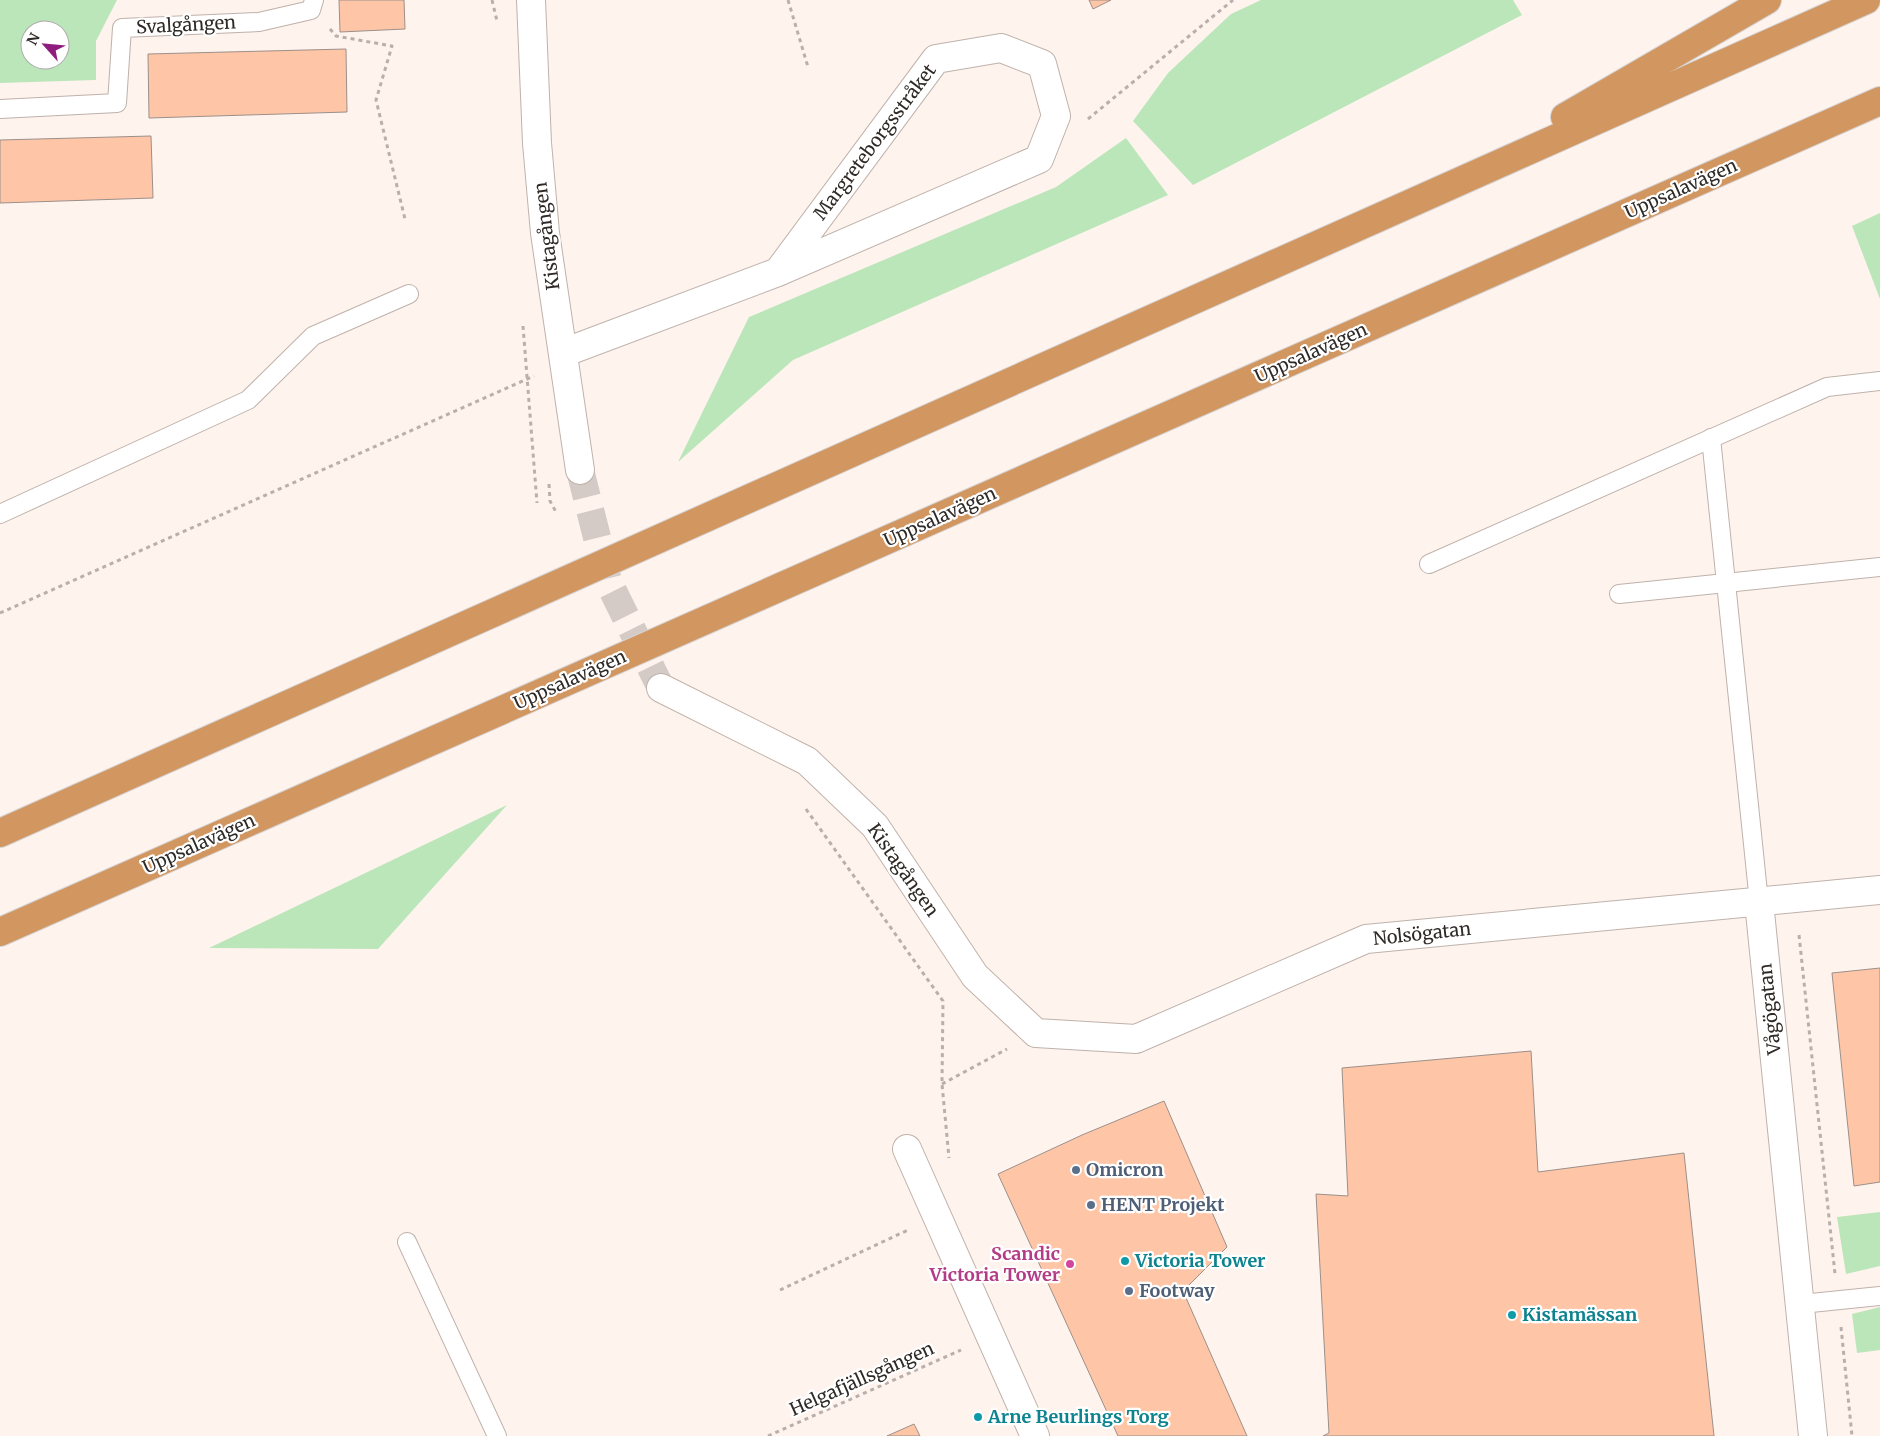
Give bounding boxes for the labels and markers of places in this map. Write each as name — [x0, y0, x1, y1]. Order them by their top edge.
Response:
place label: Omicron — [1086, 1158, 1164, 1181]
marker: Omicron — [1070, 1164, 1082, 1176]
place label: HENT Projekt — [1101, 1193, 1225, 1216]
marker: HENT Projekt — [1085, 1199, 1097, 1211]
place label: Scandic Victoria Tower — [929, 1242, 1060, 1286]
place label: Victoria Tower — [1134, 1249, 1265, 1272]
marker: Victoria Tower — [1119, 1255, 1131, 1267]
marker: Scandic Victoria Tower — [1064, 1258, 1076, 1270]
place label: Footway — [1139, 1279, 1215, 1302]
marker: Footway — [1123, 1285, 1135, 1297]
place label: Kistamässan — [1522, 1303, 1637, 1326]
marker: Kistamässan — [1506, 1309, 1518, 1321]
place label: Arne Beurlings Torg — [987, 1405, 1169, 1428]
marker: Arne Beurlings Torg — [972, 1411, 984, 1423]

